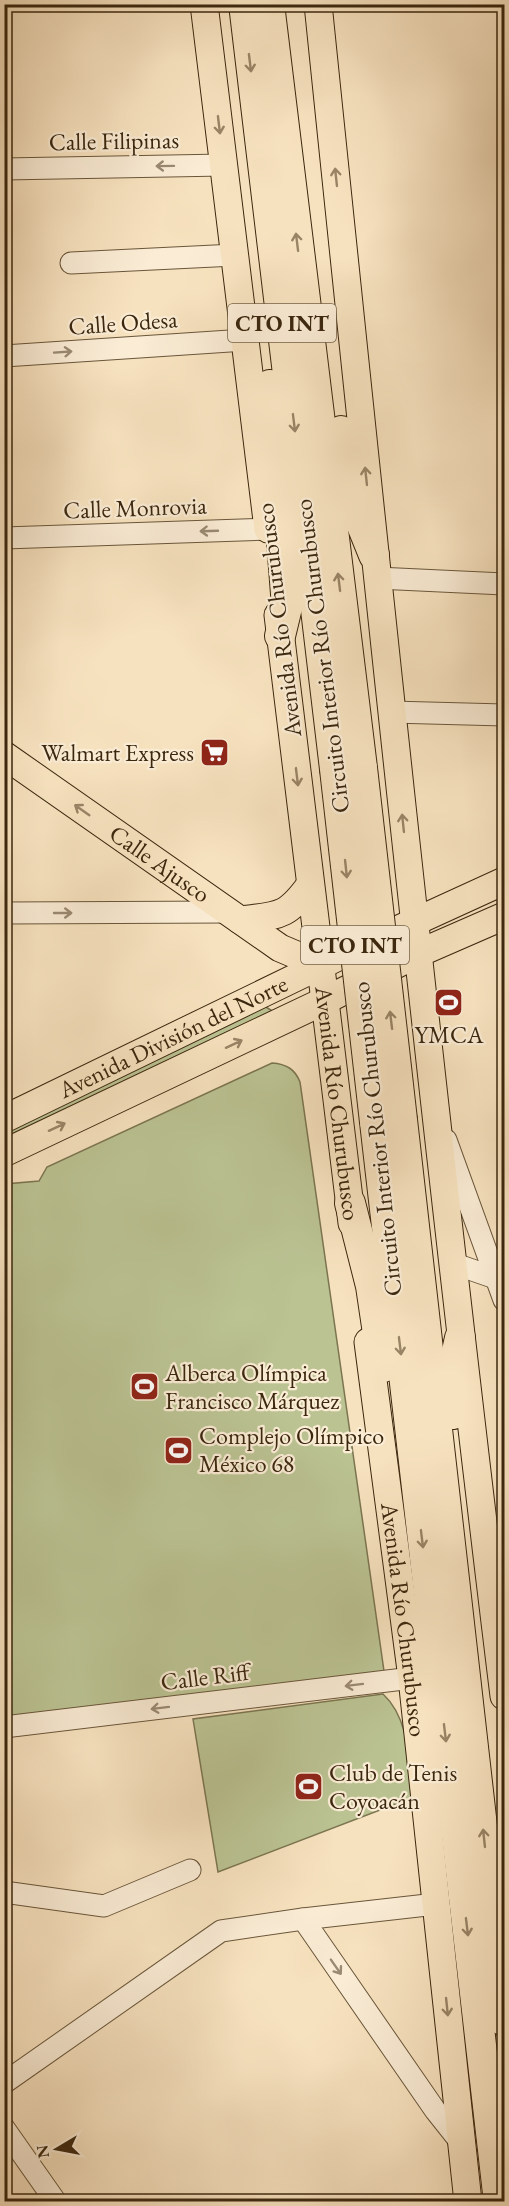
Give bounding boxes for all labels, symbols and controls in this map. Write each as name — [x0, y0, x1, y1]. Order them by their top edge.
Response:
one-way arrow — [245, 52, 256, 72]
one-way arrow — [214, 115, 225, 135]
street label: Calle Filipinas — [49, 124, 179, 157]
one-way arrow — [156, 160, 176, 172]
one-way arrow — [330, 168, 341, 188]
one-way arrow — [291, 233, 302, 253]
street label: Calle Odesa — [67, 303, 179, 342]
road number: CTO INT — [228, 304, 336, 342]
one-way arrow — [52, 347, 72, 358]
one-way arrow — [288, 413, 299, 432]
one-way arrow — [360, 466, 371, 486]
street label: Calle Monrovia — [63, 489, 208, 525]
street label: Circuito Interior Río Churubusco — [287, 497, 356, 815]
street label: Avenida Río Churubusco — [249, 501, 308, 740]
one-way arrow — [200, 525, 220, 537]
one-way arrow — [333, 572, 344, 592]
place label: Walmart Express — [41, 737, 194, 768]
supermarket icon: Walmart Express — [199, 737, 231, 769]
one-way arrow — [292, 767, 303, 787]
one-way arrow — [75, 804, 91, 816]
one-way arrow — [397, 813, 408, 833]
street label: Calle Ajusco — [104, 818, 216, 909]
one-way arrow — [341, 858, 352, 878]
one-way arrow — [52, 907, 72, 919]
road number: CTO INT — [301, 926, 409, 964]
street label: Avenida División del Norte — [52, 968, 293, 1106]
street label: Circuito Interior Río Churubusco — [345, 980, 408, 1298]
street label: Avenida Río Churubusco — [308, 983, 368, 1222]
sports icon: YMCA — [433, 986, 465, 1018]
one-way arrow — [385, 1010, 396, 1030]
place label: YMCA — [414, 1019, 484, 1050]
one-way arrow — [224, 1037, 242, 1049]
one-way arrow — [48, 1121, 66, 1133]
one-way arrow — [395, 1335, 406, 1355]
place label: Alberca Olímpica Francisco Márquez — [164, 1357, 339, 1416]
sports icon: Alberca Olímpica Francisco Márquez — [128, 1371, 160, 1403]
place label: Complejo Olímpico México 68 — [199, 1420, 384, 1479]
sports icon: Complejo Olímpico México 68 — [162, 1434, 194, 1466]
street label: Avenida Río Churubusco — [374, 1500, 434, 1738]
one-way arrow — [417, 1529, 428, 1549]
street label: Calle Riff — [159, 1655, 254, 1697]
one-way arrow — [344, 1679, 364, 1690]
one-way arrow — [151, 1703, 171, 1714]
one-way arrow — [440, 1723, 451, 1743]
place label: Club de Tenis Coyoacán — [329, 1757, 457, 1816]
sports icon: Club de Tenis Coyoacán — [292, 1771, 324, 1803]
one-way arrow — [478, 1829, 489, 1849]
one-way arrow — [462, 1917, 473, 1936]
one-way arrow — [330, 1958, 342, 1975]
one-way arrow — [442, 1997, 453, 2017]
north arrow — [27, 2119, 87, 2179]
text: N — [31, 2143, 54, 2160]

